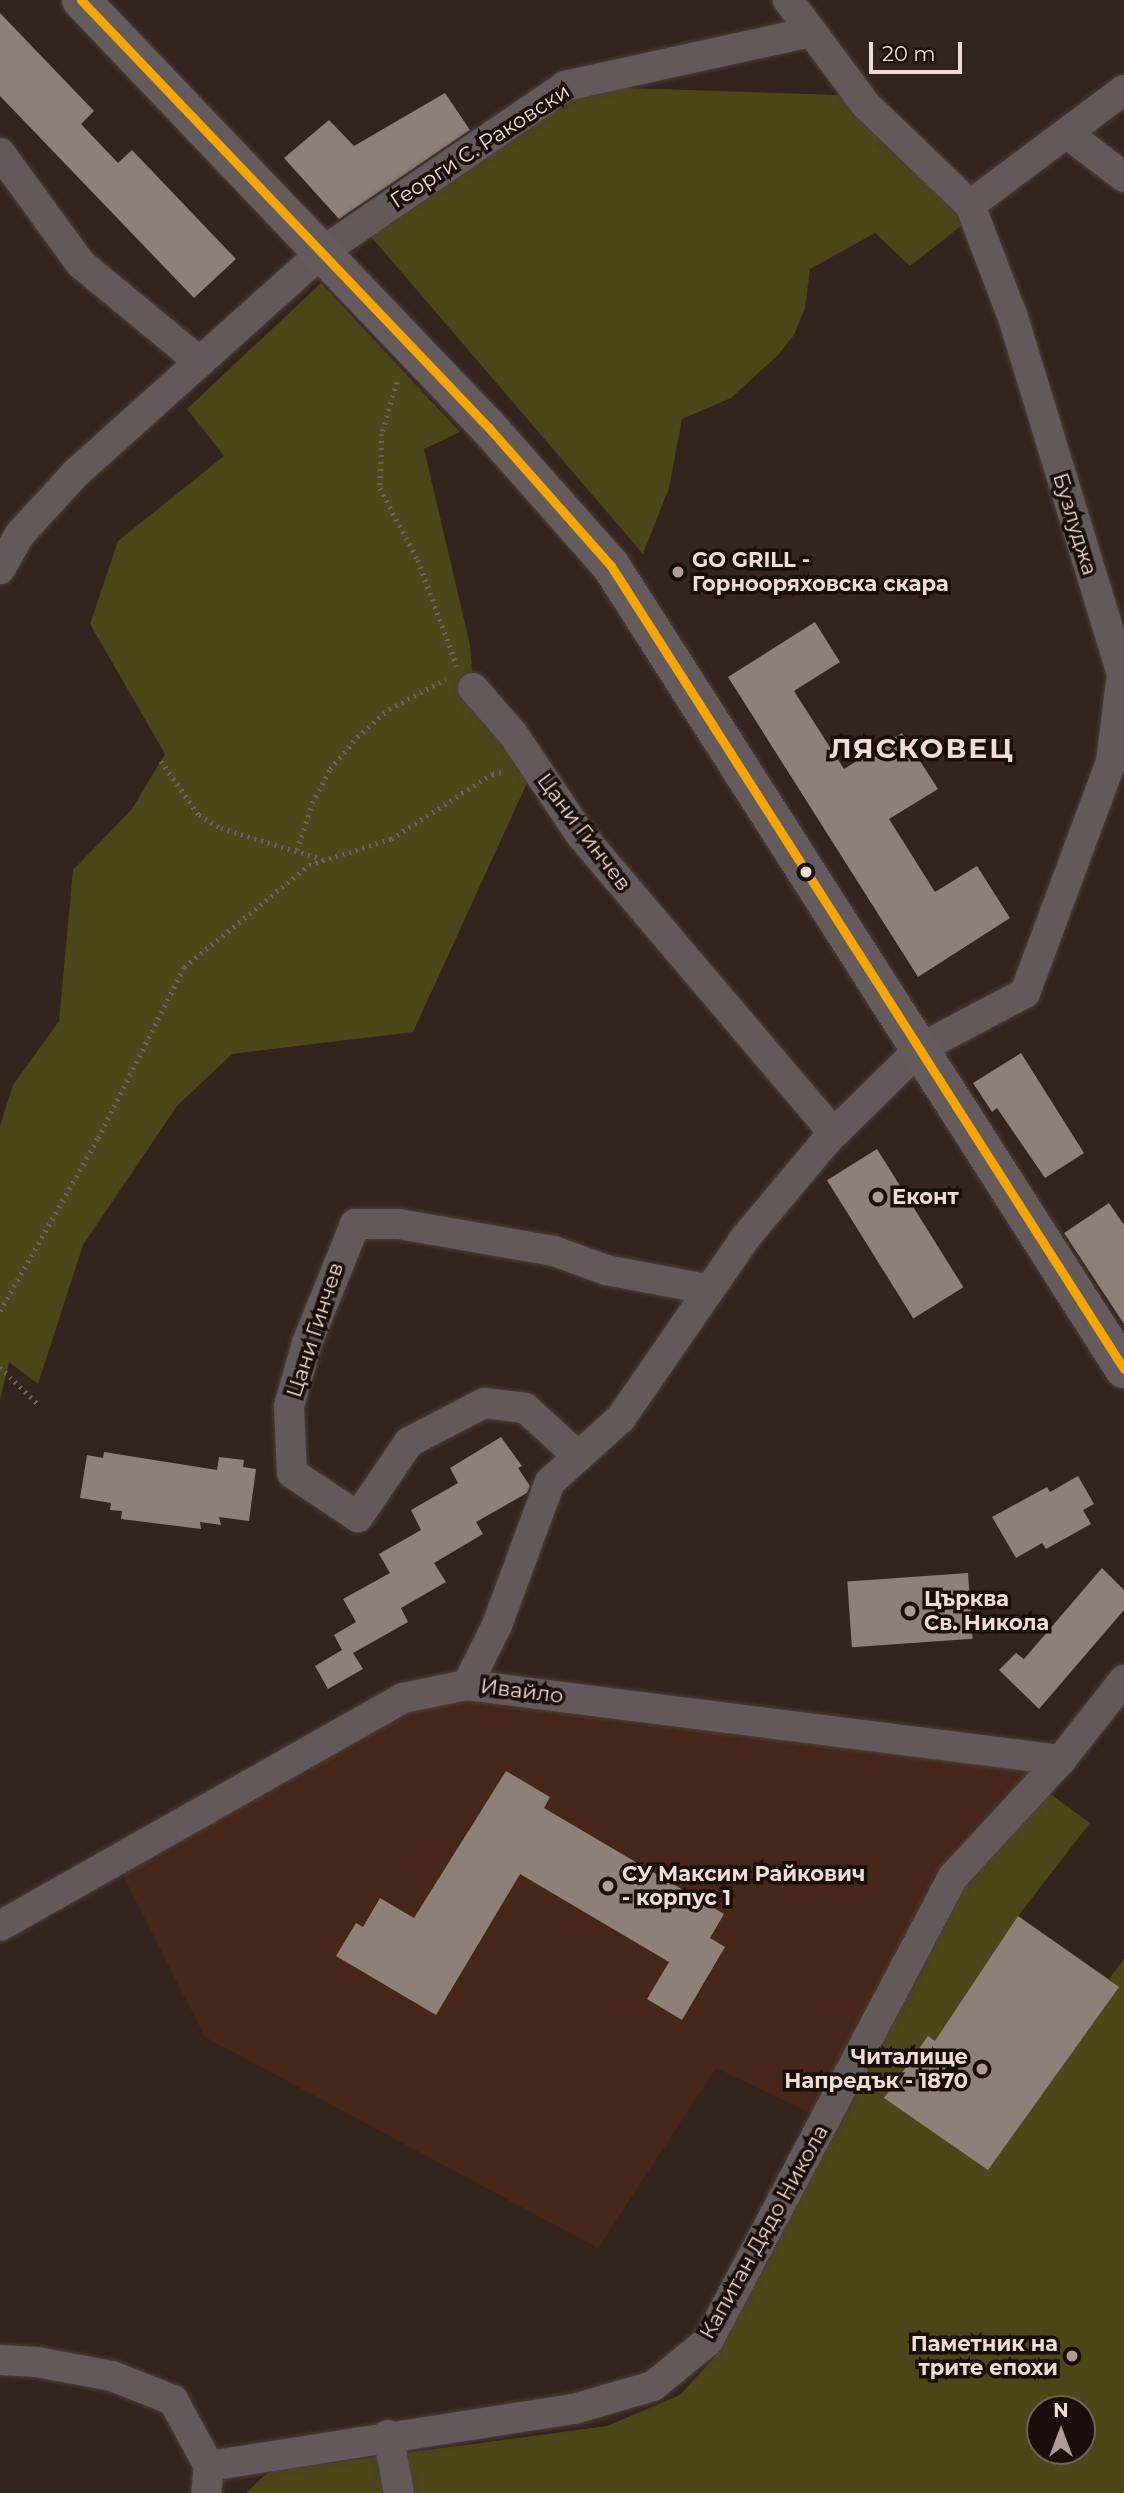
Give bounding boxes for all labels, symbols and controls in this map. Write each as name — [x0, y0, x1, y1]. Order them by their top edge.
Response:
scale bar — [872, 28, 965, 72]
text: 20 m — [882, 41, 936, 66]
street label: Георги С. Раковски — [386, 79, 574, 213]
street label: Бузлуджа — [1048, 470, 1102, 578]
place label: GO GRILL - Горнооряховска скара — [692, 547, 949, 597]
marker: GO GRILL - Горнооряховска скара — [670, 564, 686, 580]
district label: ЛЯСКОВЕЦ — [830, 731, 1014, 765]
street label: Цани Гинчев — [532, 768, 636, 896]
unlabelled marker — [799, 865, 813, 879]
place label: Еконт — [892, 1184, 959, 1210]
marker: Еконт — [870, 1189, 886, 1205]
street label: Цани Гинчев — [281, 1259, 349, 1401]
place label: Църква Св. Никола — [924, 1586, 1049, 1636]
marker: Църква Св. Никола — [902, 1603, 918, 1619]
street label: Ивайло — [479, 1673, 565, 1709]
place label: СУ Максим Райкович - корпус 1 — [622, 1861, 865, 1911]
marker: СУ Максим Райкович - корпус 1 — [600, 1878, 616, 1894]
place label: Читалище Напредък - 1870 — [784, 2044, 968, 2094]
marker: Читалище Напредък - 1870 — [974, 2061, 990, 2077]
street label: Капитан Дядо Никола — [695, 2121, 833, 2343]
place label: Паметник на трите епохи — [911, 2331, 1058, 2381]
marker: Паметник на трите епохи — [1064, 2348, 1080, 2364]
north arrow — [1026, 2395, 1096, 2465]
text: N — [1053, 2399, 1069, 2422]

